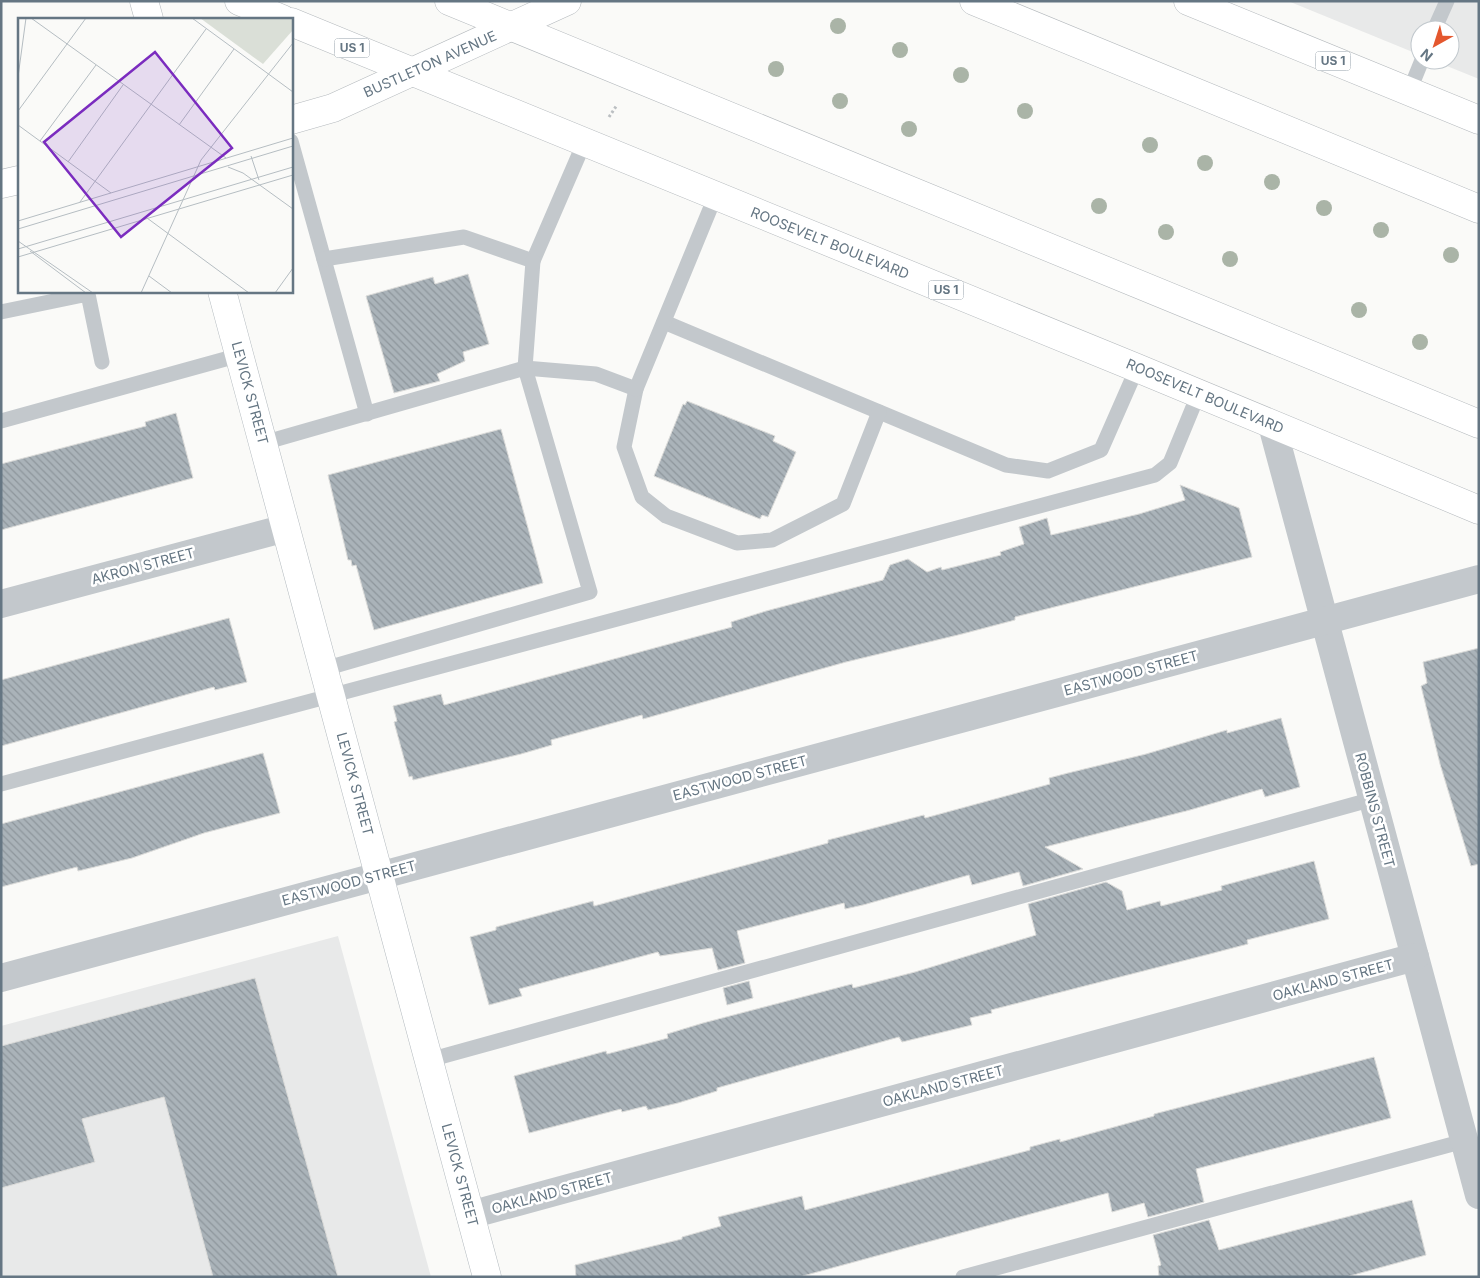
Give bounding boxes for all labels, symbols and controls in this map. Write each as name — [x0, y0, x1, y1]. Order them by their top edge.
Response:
inset map — [18, 18, 292, 292]
north arrow — [1410, 20, 1460, 70]
street label: BUSTLETON AVENUE — [361, 27, 499, 101]
road number: US 1 — [334, 38, 370, 58]
text: N — [1417, 46, 1436, 65]
road number: US 1 — [1316, 51, 1350, 70]
street label: ROOSEVELT BOULEVARD — [748, 203, 912, 282]
road number: US 1 — [928, 280, 964, 300]
street label: LEVICK STREET — [229, 339, 272, 446]
street label: ROOSEVELT BOULEVARD — [1124, 355, 1287, 436]
street label: AKRON STREET — [89, 544, 196, 587]
street label: EASTWOOD STREET — [1062, 646, 1200, 699]
street label: LEVICK STREET — [334, 730, 377, 837]
street label: EASTWOOD STREET — [671, 751, 809, 804]
street label: ROBBINS STREET — [1352, 751, 1399, 869]
street label: EASTWOOD STREET — [280, 856, 418, 909]
street label: OAKLAND STREET — [1271, 955, 1395, 1004]
street label: OAKLAND STREET — [881, 1061, 1005, 1110]
street label: LEVICK STREET — [439, 1121, 482, 1228]
street label: OAKLAND STREET — [490, 1168, 614, 1217]

